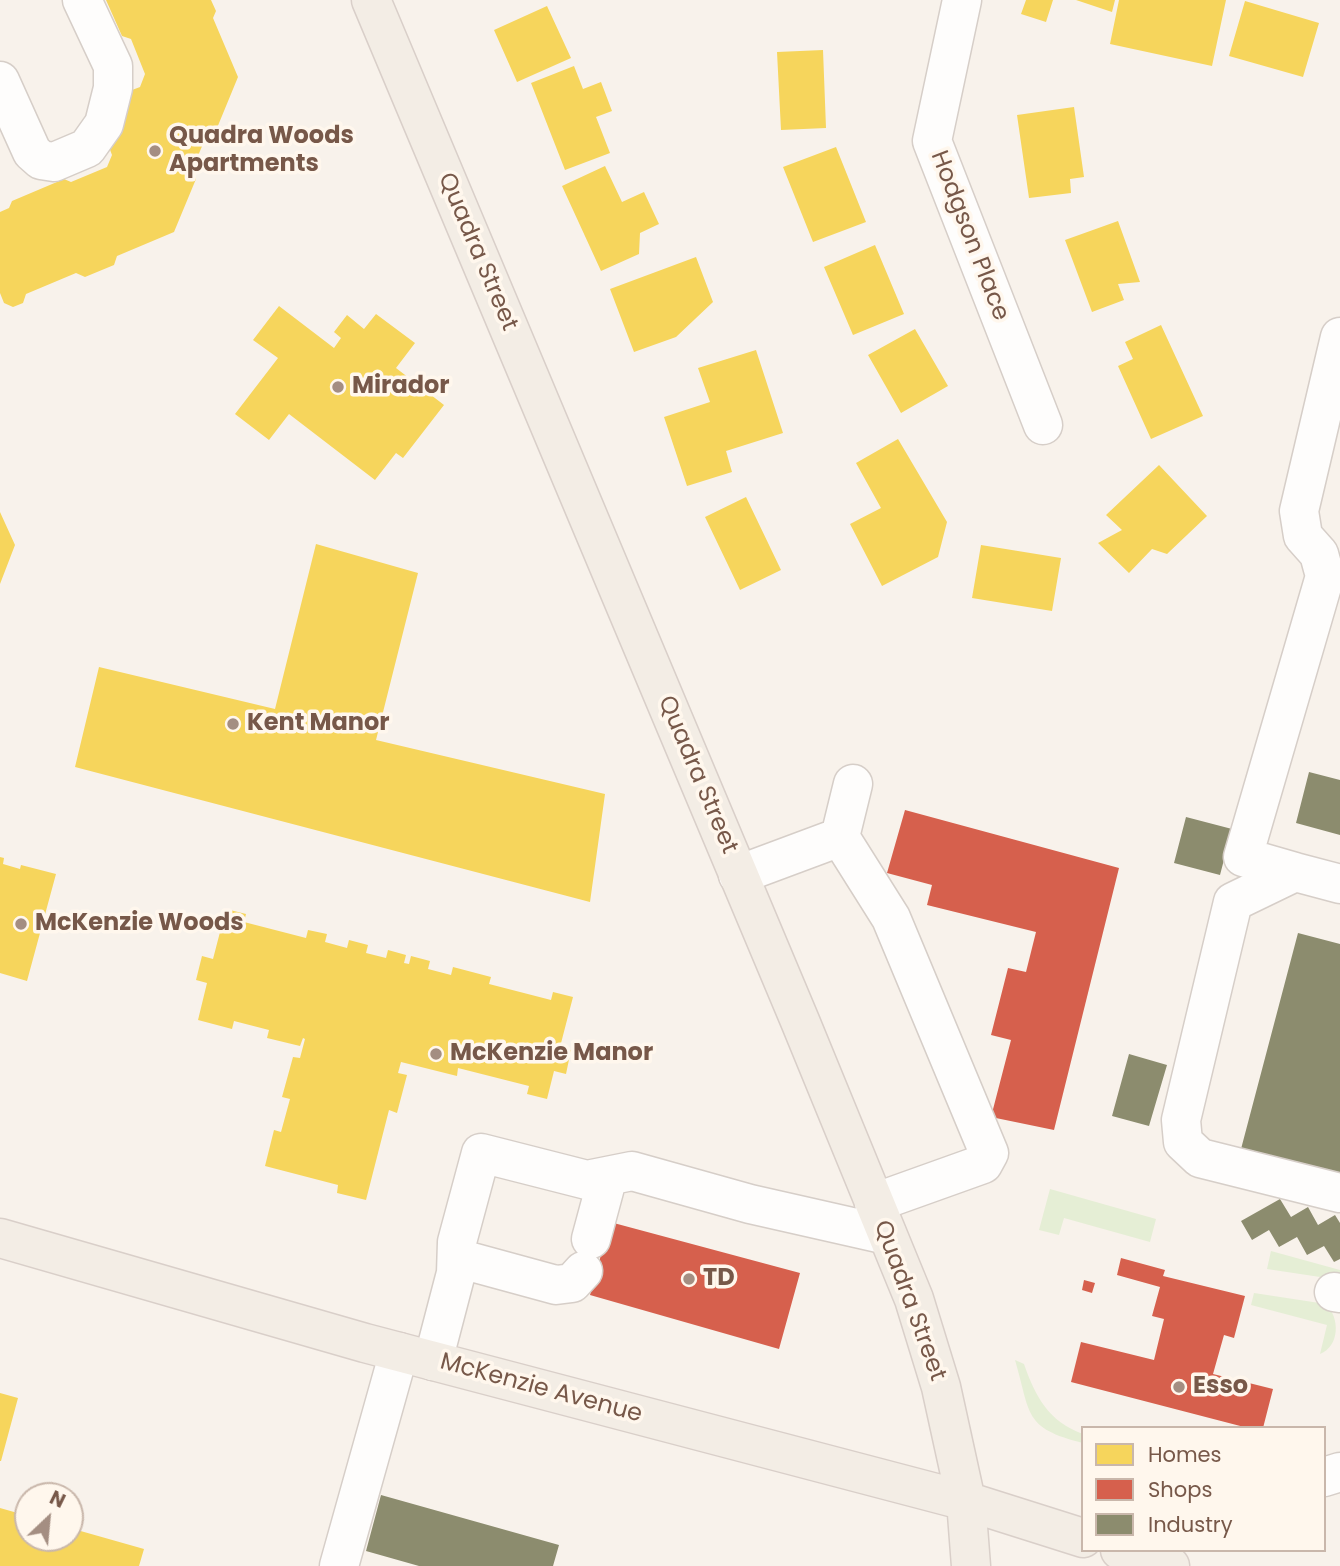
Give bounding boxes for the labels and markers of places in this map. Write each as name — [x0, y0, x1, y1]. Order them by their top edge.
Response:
place label: Quadra Woods Apartments — [169, 123, 354, 179]
marker: Quadra Woods Apartments — [147, 143, 163, 159]
place label: Mirador — [352, 373, 450, 401]
marker: Mirador — [330, 379, 346, 395]
place label: Kent Manor — [247, 710, 390, 738]
marker: Kent Manor — [225, 716, 241, 732]
place label: McKenzie Woods — [35, 910, 244, 938]
marker: McKenzie Woods — [13, 916, 29, 932]
place label: McKenzie Manor — [450, 1040, 653, 1068]
marker: McKenzie Manor — [428, 1046, 444, 1062]
place label: TD — [703, 1265, 735, 1293]
marker: TD — [681, 1271, 697, 1287]
place label: Esso — [1193, 1373, 1248, 1401]
marker: Esso — [1171, 1379, 1187, 1395]

